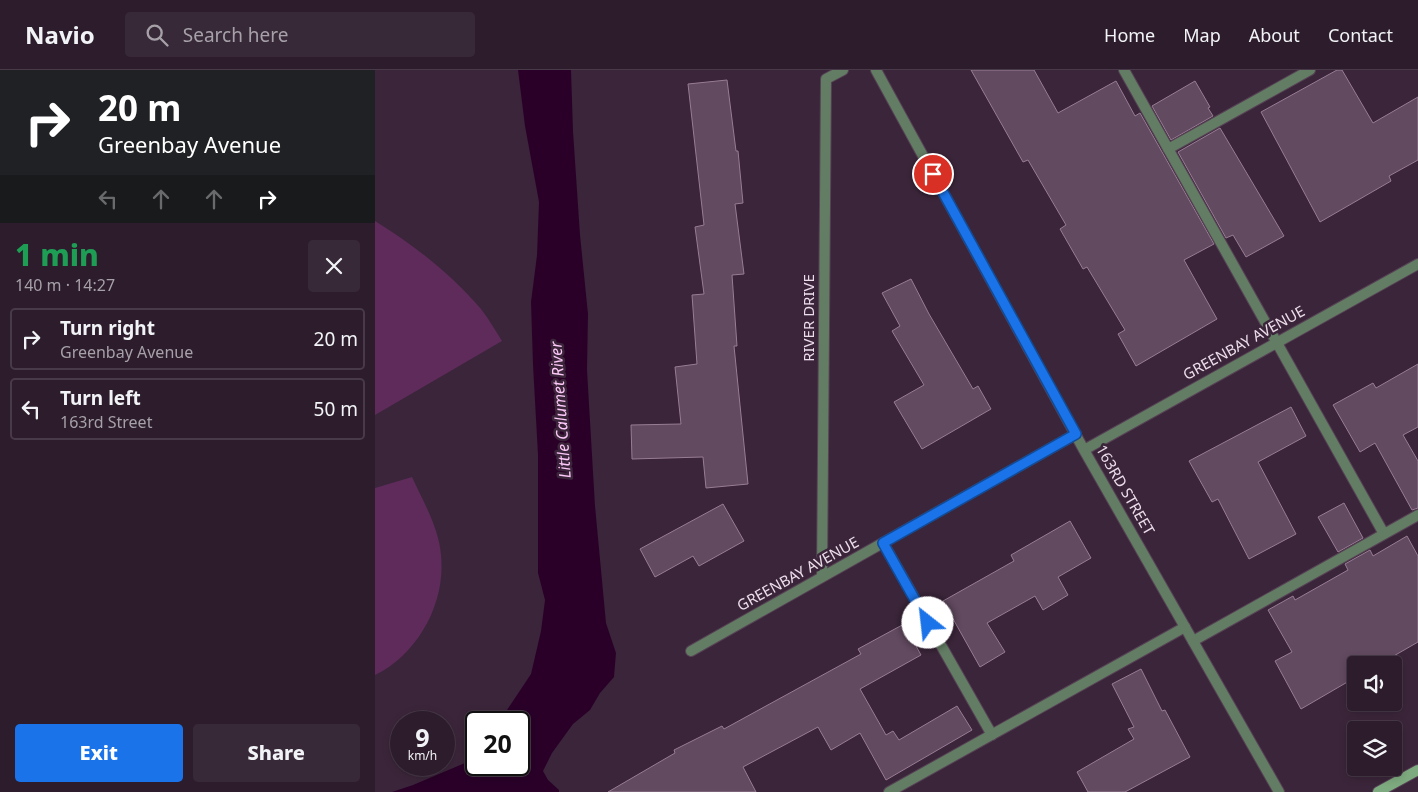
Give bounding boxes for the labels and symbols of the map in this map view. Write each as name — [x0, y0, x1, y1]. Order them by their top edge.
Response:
pin — [912, 153, 954, 195]
street label: RIVER DRIVE — [798, 274, 818, 362]
street label: GREENBAY AVENUE — [1179, 300, 1308, 384]
water label: Little Calumet River — [544, 340, 576, 479]
street label: 163RD STREET — [1092, 441, 1160, 539]
street label: GREENBAY AVENUE — [733, 531, 862, 615]
position arrow — [901, 596, 953, 648]
speed limit sign: 20 — [465, 711, 530, 776]

